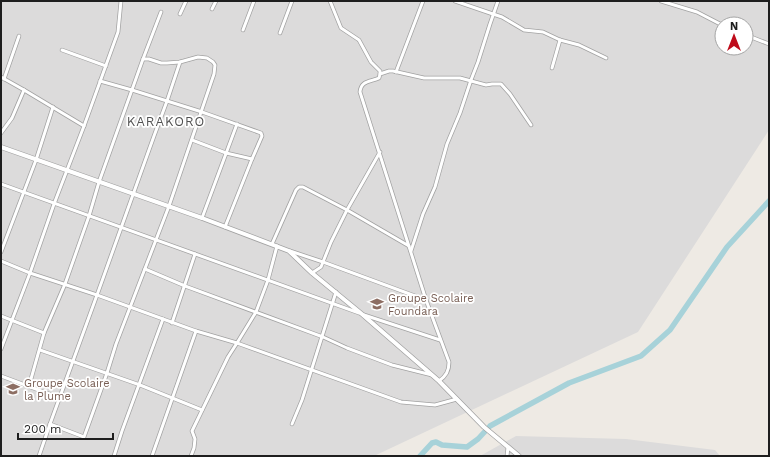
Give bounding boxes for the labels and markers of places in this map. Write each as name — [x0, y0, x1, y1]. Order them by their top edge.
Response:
place label: Groupe Scolaire Foundara — [388, 292, 474, 318]
school or university icon: Groupe Scolaire Foundara — [369, 296, 385, 312]
place label: Groupe Scolaire la Plume — [24, 377, 110, 403]
school or university icon: Groupe Scolaire la Plume — [5, 381, 21, 397]

